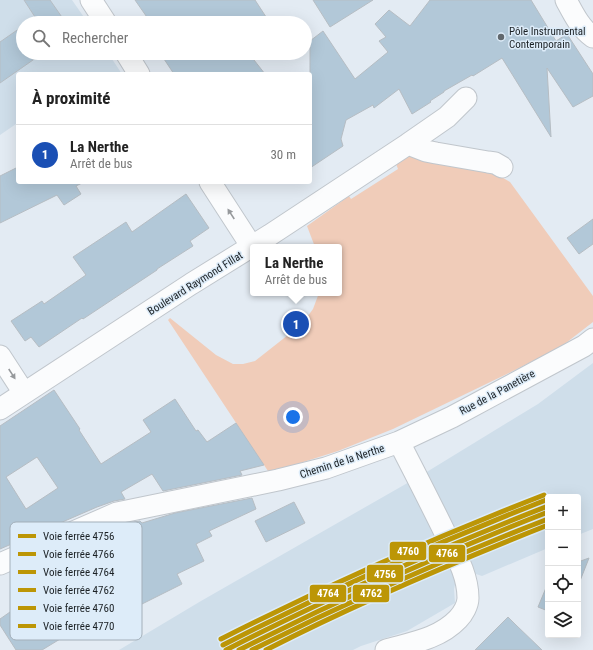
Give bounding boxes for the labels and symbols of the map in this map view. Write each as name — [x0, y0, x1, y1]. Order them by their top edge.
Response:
place label: Pôle Instrumental Contemporain — [509, 25, 586, 51]
marker: Pôle Instrumental Contemporain — [496, 32, 506, 42]
one-way arrow — [227, 208, 234, 220]
street label: Boulevard Raymond Fillat — [145, 249, 245, 318]
pin: 1 — [283, 309, 309, 339]
street label: Rue de la Panetière — [457, 367, 537, 418]
one-way arrow — [8, 369, 16, 380]
your location — [283, 407, 303, 427]
street label: Chemin de la Nerthe — [298, 442, 386, 481]
legend — [10, 522, 142, 640]
text: Voie ferrée 4756 — [43, 530, 114, 543]
line badge: 4760 — [389, 541, 427, 561]
line badge: 4766 — [428, 544, 466, 563]
text: 4760 — [397, 545, 420, 558]
text: 4766 — [436, 547, 459, 560]
text: Voie ferrée 4766 — [43, 548, 114, 561]
line badge: 4756 — [366, 564, 404, 583]
text: Voie ferrée 4764 — [43, 566, 115, 579]
text: 4756 — [374, 568, 397, 581]
text: Voie ferrée 4762 — [43, 584, 114, 597]
line badge: 4764 — [309, 584, 347, 603]
line badge: 4762 — [352, 584, 390, 603]
text: 4764 — [317, 587, 340, 600]
text: 4762 — [360, 587, 383, 600]
text: Voie ferrée 4760 — [43, 602, 114, 615]
text: Voie ferrée 4770 — [43, 620, 114, 633]

